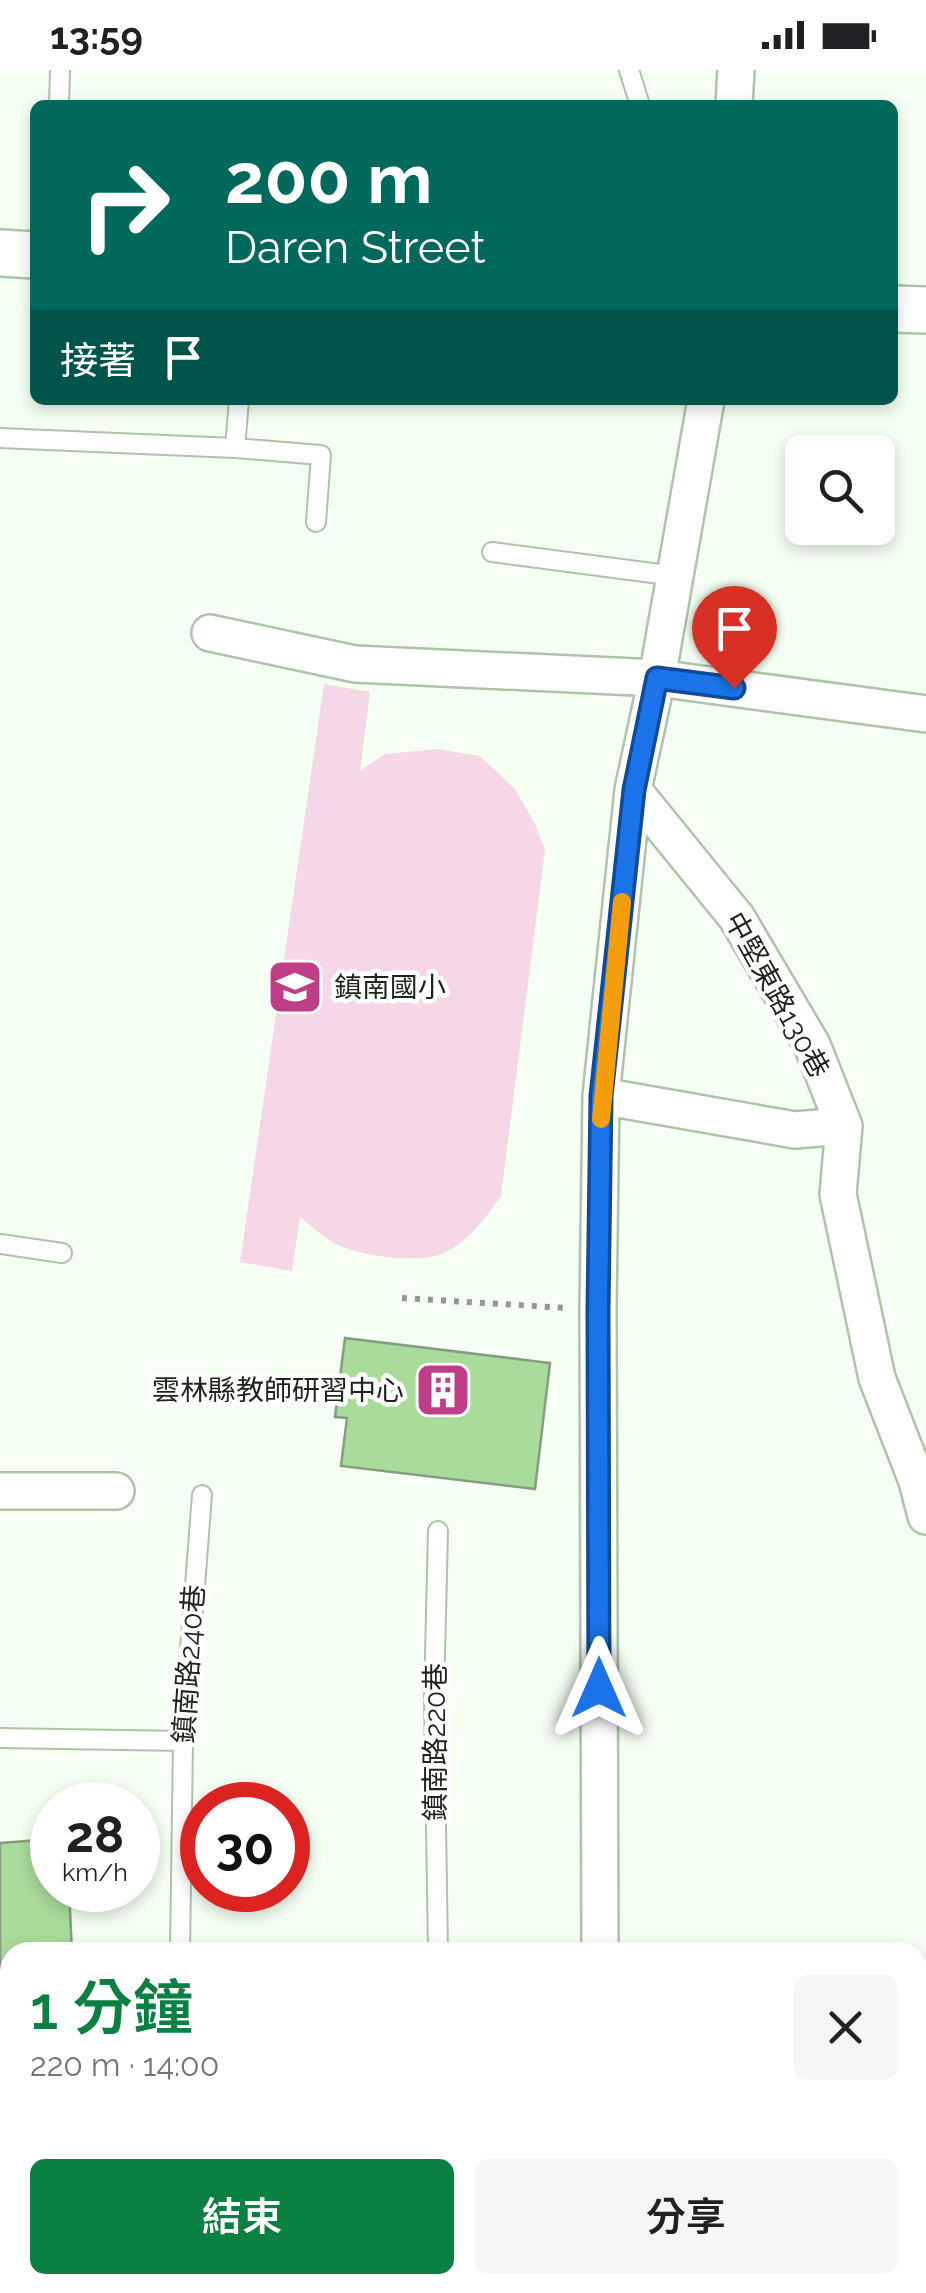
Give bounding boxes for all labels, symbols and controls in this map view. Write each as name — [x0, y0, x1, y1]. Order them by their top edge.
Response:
text: 13:59 — [50, 13, 143, 58]
text: 200 m — [225, 137, 432, 219]
icon: right — [60, 140, 190, 270]
text: Daren Street — [225, 221, 486, 274]
icon: arrive — [156, 330, 211, 385]
text: 接著 — [60, 338, 136, 383]
map controls — [785, 435, 895, 545]
button: search — [785, 435, 895, 545]
pin — [692, 586, 777, 689]
icon: arrive — [707, 601, 762, 656]
street label: 中堅東路130巷 — [718, 907, 836, 1083]
school or university icon: 鎮南國小 — [265, 957, 325, 1017]
place label: 鎮南國小 — [334, 971, 446, 1004]
building icon: 雲林縣教師研習中心 — [413, 1360, 473, 1420]
place label: 雲林縣教師研習中心 — [152, 1374, 404, 1407]
street label: 鎮南路240巷 — [167, 1584, 211, 1744]
position arrow — [547, 1636, 651, 1740]
street label: 鎮南路220巷 — [419, 1663, 452, 1821]
speed limit sign: 30 — [180, 1782, 310, 1912]
text: 28 — [66, 1805, 124, 1864]
text: km/h — [62, 1857, 128, 1887]
text: 1 分鐘 — [30, 1973, 193, 2043]
button: close — [793, 1975, 898, 2080]
text: 220 m · 14:00 — [30, 2046, 219, 2083]
button: 結束 — [30, 2159, 454, 2274]
button: 分享 — [474, 2159, 898, 2274]

